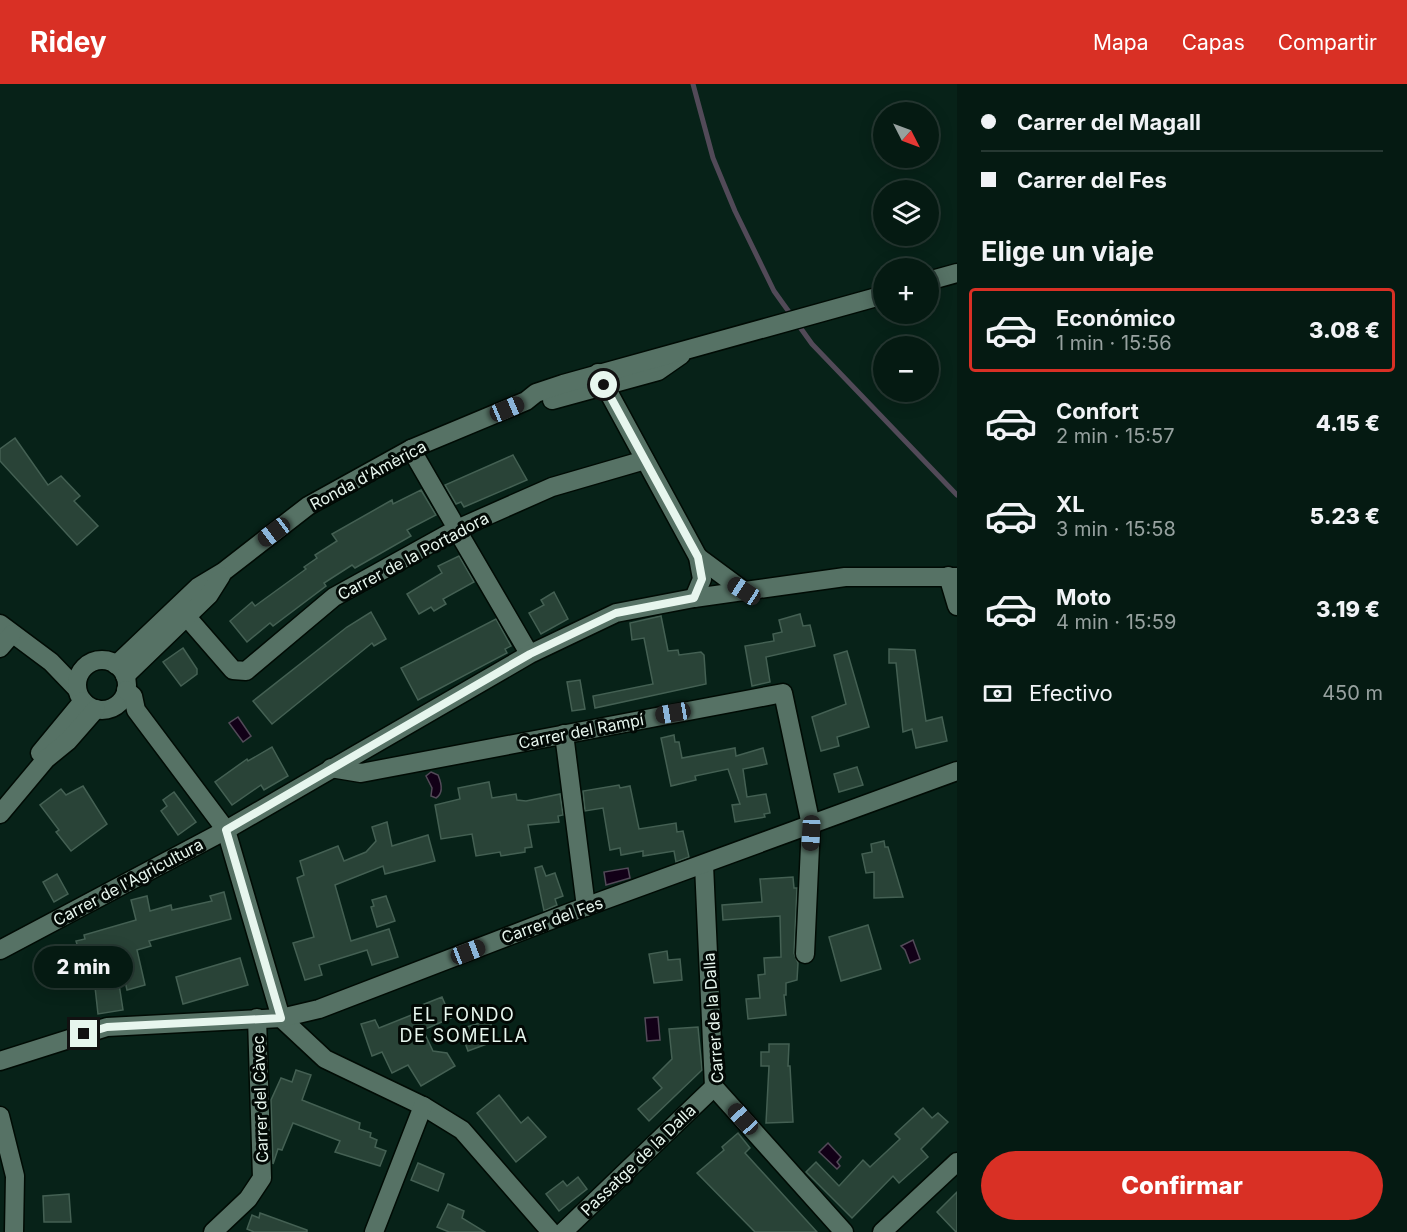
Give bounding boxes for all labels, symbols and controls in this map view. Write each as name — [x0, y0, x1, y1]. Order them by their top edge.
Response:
text: Ridey — [30, 25, 107, 59]
text: Mapa — [1093, 30, 1149, 55]
text: Capas — [1182, 30, 1245, 55]
text: Compartir — [1278, 30, 1377, 55]
north arrow — [873, 102, 939, 168]
map controls — [873, 102, 939, 402]
text: Carrer del Magall — [1017, 109, 1201, 135]
text: Carrer del Fes — [1017, 167, 1167, 193]
button: layers — [873, 180, 939, 246]
text: Elige un viaje — [981, 235, 1154, 268]
button: + — [873, 258, 939, 324]
icon: car — [984, 303, 1038, 357]
text: Económico — [1056, 305, 1175, 331]
text: 3.08 € — [1309, 317, 1380, 343]
text: 1 min · 15:56 — [1056, 331, 1172, 355]
button: − — [873, 336, 939, 402]
route start — [590, 371, 617, 398]
car — [487, 394, 527, 424]
icon: car — [984, 396, 1038, 450]
text: Confort — [1056, 398, 1139, 424]
text: 4.15 € — [1316, 410, 1380, 436]
text: 2 min · 15:57 — [1056, 424, 1175, 448]
street label: Ronda d'Amèrica — [307, 436, 429, 514]
icon: car — [984, 489, 1038, 543]
text: XL — [1056, 491, 1085, 517]
text: 5.23 € — [1310, 503, 1380, 529]
street label: Carrer de la Portadora — [334, 508, 492, 604]
car — [254, 514, 294, 550]
text: 3 min · 15:58 — [1056, 517, 1176, 541]
car — [724, 574, 764, 608]
icon: car — [984, 582, 1038, 636]
text: Moto — [1056, 584, 1111, 610]
text: 3.19 € — [1316, 596, 1380, 622]
text: 4 min · 15:59 — [1056, 610, 1176, 634]
icon: cash — [981, 677, 1014, 710]
text: Efectivo — [1029, 680, 1113, 706]
text: 450 m — [1322, 681, 1383, 705]
car — [654, 701, 692, 725]
street label: Carrer del Rampí — [517, 709, 645, 753]
car — [801, 815, 821, 851]
street label: Carrer de l'Agricultura — [50, 834, 206, 930]
street label: Carrer del Fes — [498, 892, 606, 948]
car — [448, 937, 488, 967]
callout: 2 min — [34, 947, 134, 989]
street label: Carrer de la Dalla — [698, 952, 728, 1084]
text: 2 min — [56, 955, 111, 979]
district label: EL FONDO DE SOMELLA — [399, 1004, 529, 1046]
route end — [70, 1020, 97, 1047]
street label: Carrer del Càvec — [248, 1035, 272, 1163]
street label: Passatge de la Dalla — [576, 1100, 700, 1220]
car — [724, 1100, 762, 1138]
button: Confirmar — [981, 1151, 1383, 1220]

